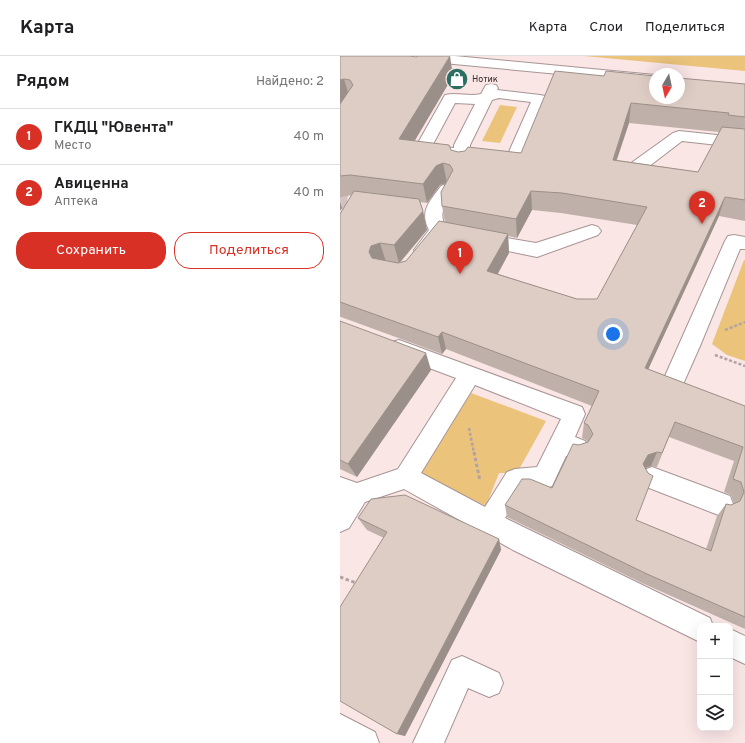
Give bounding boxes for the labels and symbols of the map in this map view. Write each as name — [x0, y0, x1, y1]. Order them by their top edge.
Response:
shop icon: Нотик — [444, 66, 470, 92]
north arrow — [649, 68, 685, 104]
place label: Нотик — [472, 74, 498, 85]
pin: 2 — [689, 191, 715, 224]
pin: 1 — [447, 241, 473, 274]
your location — [603, 324, 623, 344]

